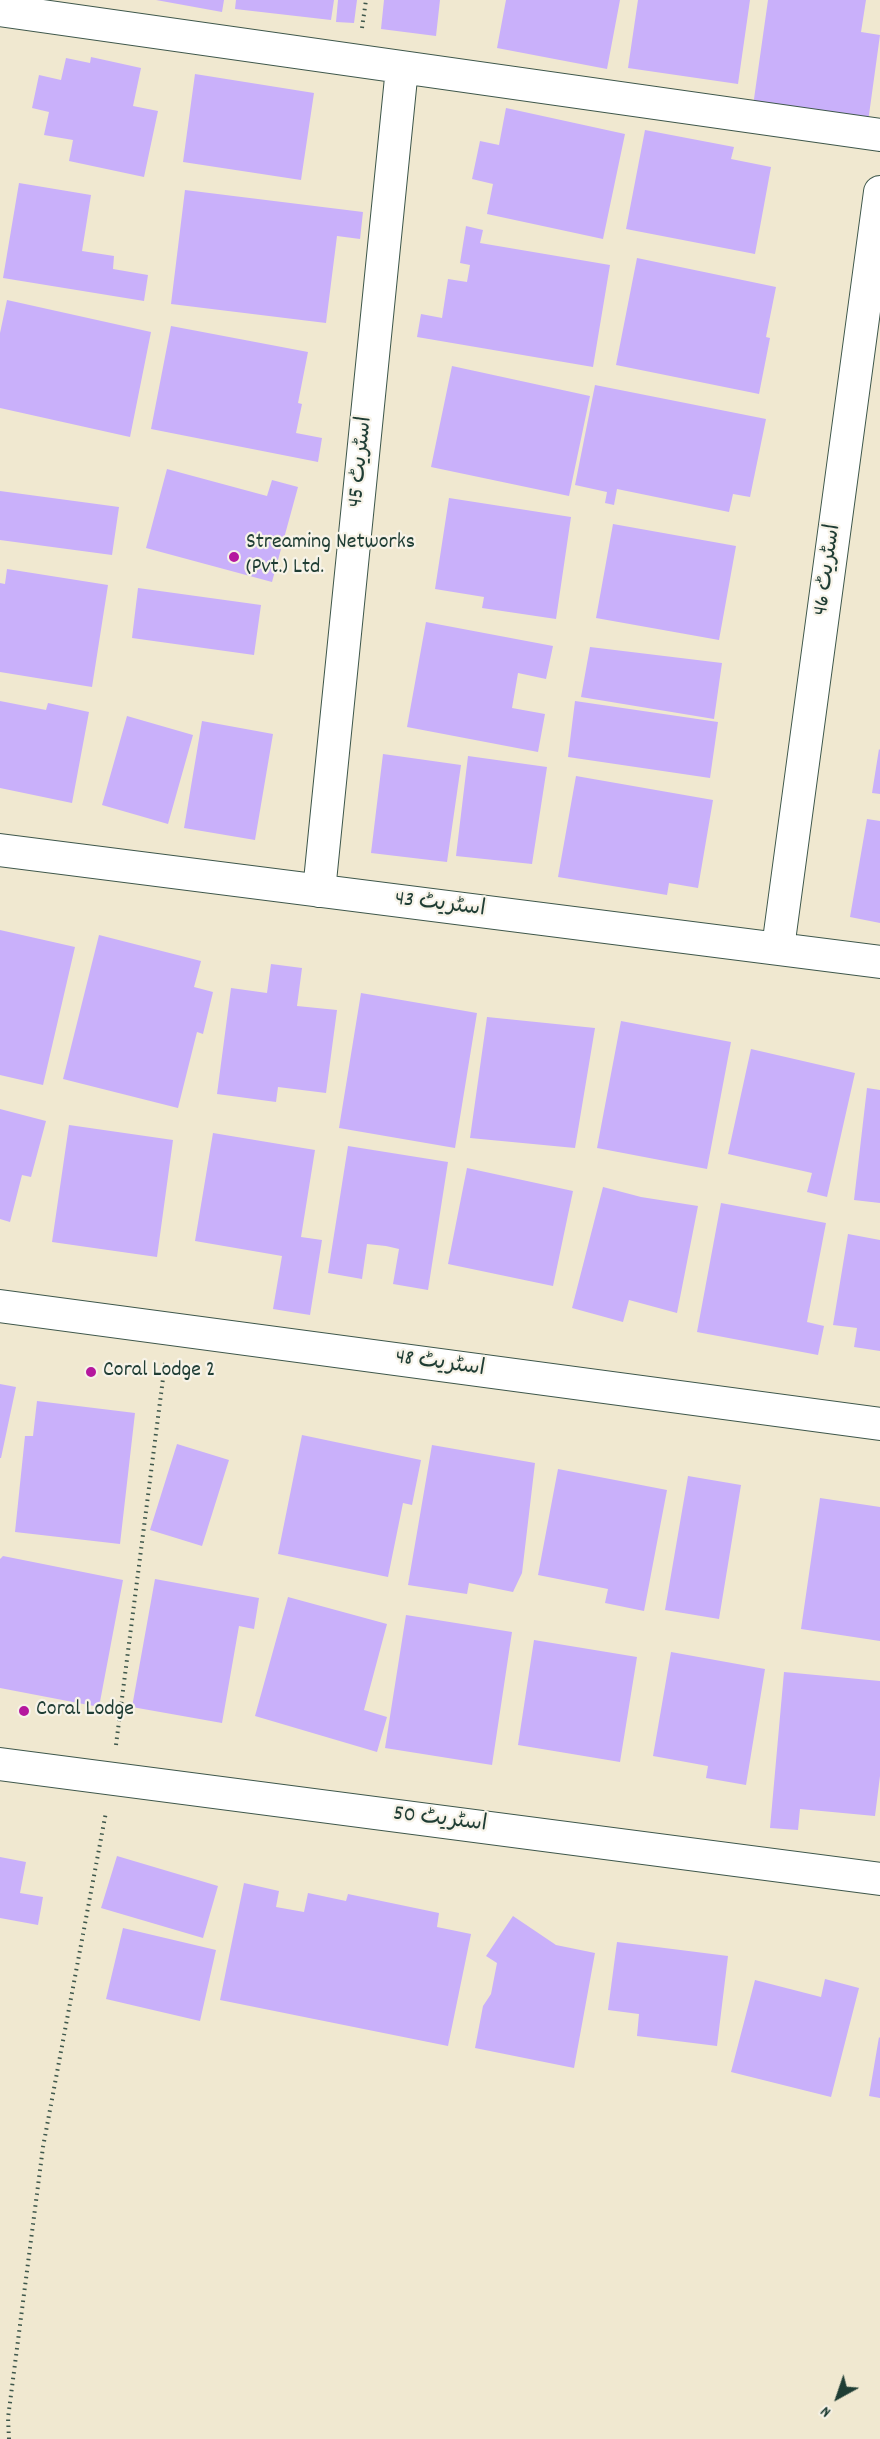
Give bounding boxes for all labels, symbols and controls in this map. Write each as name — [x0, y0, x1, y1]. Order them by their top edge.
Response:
street label: اسٹریٹ 45 — [344, 415, 380, 509]
street label: اسٹریٹ 46 — [810, 523, 848, 617]
place label: Streaming Networks (Pvt.) Ltd. — [246, 531, 415, 582]
marker: Streaming Networks (Pvt.) Ltd. — [227, 550, 241, 564]
street label: اسٹریٹ 43 — [393, 887, 487, 925]
street label: اسٹریٹ 48 — [394, 1346, 486, 1384]
place label: Coral Lodge 2 — [103, 1359, 215, 1385]
marker: Coral Lodge 2 — [84, 1365, 98, 1379]
place label: Coral Lodge — [36, 1698, 134, 1724]
marker: Coral Lodge — [17, 1704, 31, 1718]
street label: اسٹریٹ 50 — [392, 1802, 488, 1840]
north arrow — [808, 2367, 868, 2427]
text: N — [816, 2400, 837, 2423]

